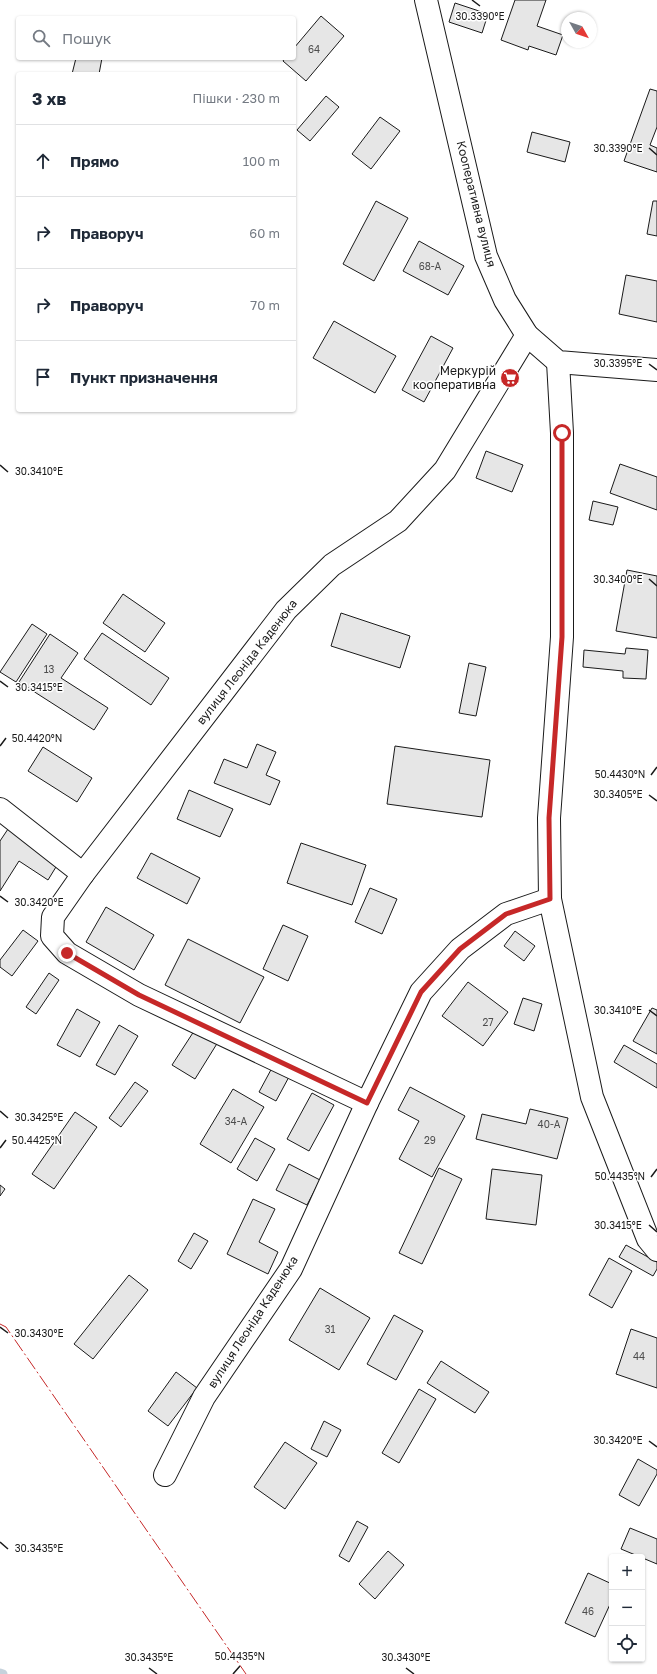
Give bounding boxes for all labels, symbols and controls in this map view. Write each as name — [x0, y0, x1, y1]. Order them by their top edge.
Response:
text: 30.3390°E — [456, 10, 505, 22]
north arrow — [561, 12, 597, 48]
search box — [16, 16, 296, 60]
icon: search — [30, 27, 52, 49]
text: Пошук — [62, 29, 111, 47]
house number: 64 — [308, 43, 320, 55]
text: 3 хв — [32, 88, 66, 109]
text: Пішки · 230 m — [192, 90, 280, 106]
street label: Кооперативна вулиця — [454, 139, 499, 269]
text: 30.3390°E — [594, 142, 643, 154]
icon: ahead — [32, 150, 54, 172]
text: Прямо — [70, 152, 119, 170]
text: 100 m — [243, 153, 280, 169]
icon: right — [32, 222, 54, 244]
text: Праворуч — [70, 224, 144, 242]
text: 60 m — [249, 225, 280, 241]
house number: 68-А — [419, 260, 442, 272]
icon: right — [32, 294, 54, 316]
text: Праворуч — [70, 296, 144, 314]
text: 70 m — [250, 297, 280, 313]
text: 30.3395°E — [594, 357, 642, 369]
place label: Меркурій кооперативна — [413, 363, 496, 392]
icon: arrive — [32, 366, 54, 388]
supermarket icon: Меркурій кооперативна — [499, 367, 521, 389]
text: Пункт призначення — [70, 368, 218, 386]
route start — [553, 424, 571, 442]
text: 30.3410°E — [15, 465, 63, 477]
text: 30.3400°E — [593, 573, 643, 585]
street label: вулиця Леоніда Каденюка — [193, 596, 300, 727]
house number: 13 — [44, 663, 54, 675]
text: 30.3415°E — [15, 681, 63, 693]
text: 50.4420°N — [12, 732, 62, 744]
text: 50.4430°N — [595, 768, 645, 780]
text: 30.3405°E — [594, 788, 643, 800]
text: 30.3420°E — [15, 896, 64, 908]
route end — [58, 944, 76, 962]
text: 30.3410°E — [594, 1004, 642, 1016]
house number: 27 — [482, 1016, 494, 1028]
text: 30.3425°E — [15, 1111, 63, 1123]
house number: 34-А — [225, 1115, 248, 1127]
house number: 40-А — [538, 1118, 561, 1130]
text: 50.4425°N — [12, 1134, 62, 1146]
house number: 29 — [424, 1134, 436, 1146]
text: 50.4435°N — [595, 1170, 645, 1182]
text: 30.3415°E — [594, 1219, 642, 1231]
street label: вулиця Леоніда Каденюка — [204, 1253, 301, 1391]
house number: 31 — [325, 1323, 335, 1335]
text: 30.3430°E — [14, 1327, 64, 1339]
house number: 44 — [633, 1350, 645, 1362]
text: 30.3420°E — [594, 1434, 643, 1446]
text: 30.3435°E — [15, 1542, 63, 1554]
map controls — [609, 1554, 645, 1662]
button: + — [609, 1554, 645, 1590]
button: − — [609, 1590, 645, 1626]
house number: 46 — [582, 1605, 594, 1617]
button: locate — [609, 1626, 645, 1662]
text: 50.4435°N — [215, 1650, 265, 1662]
text: 30.3435°E — [125, 1651, 173, 1663]
text: 30.3430°E — [381, 1651, 431, 1663]

